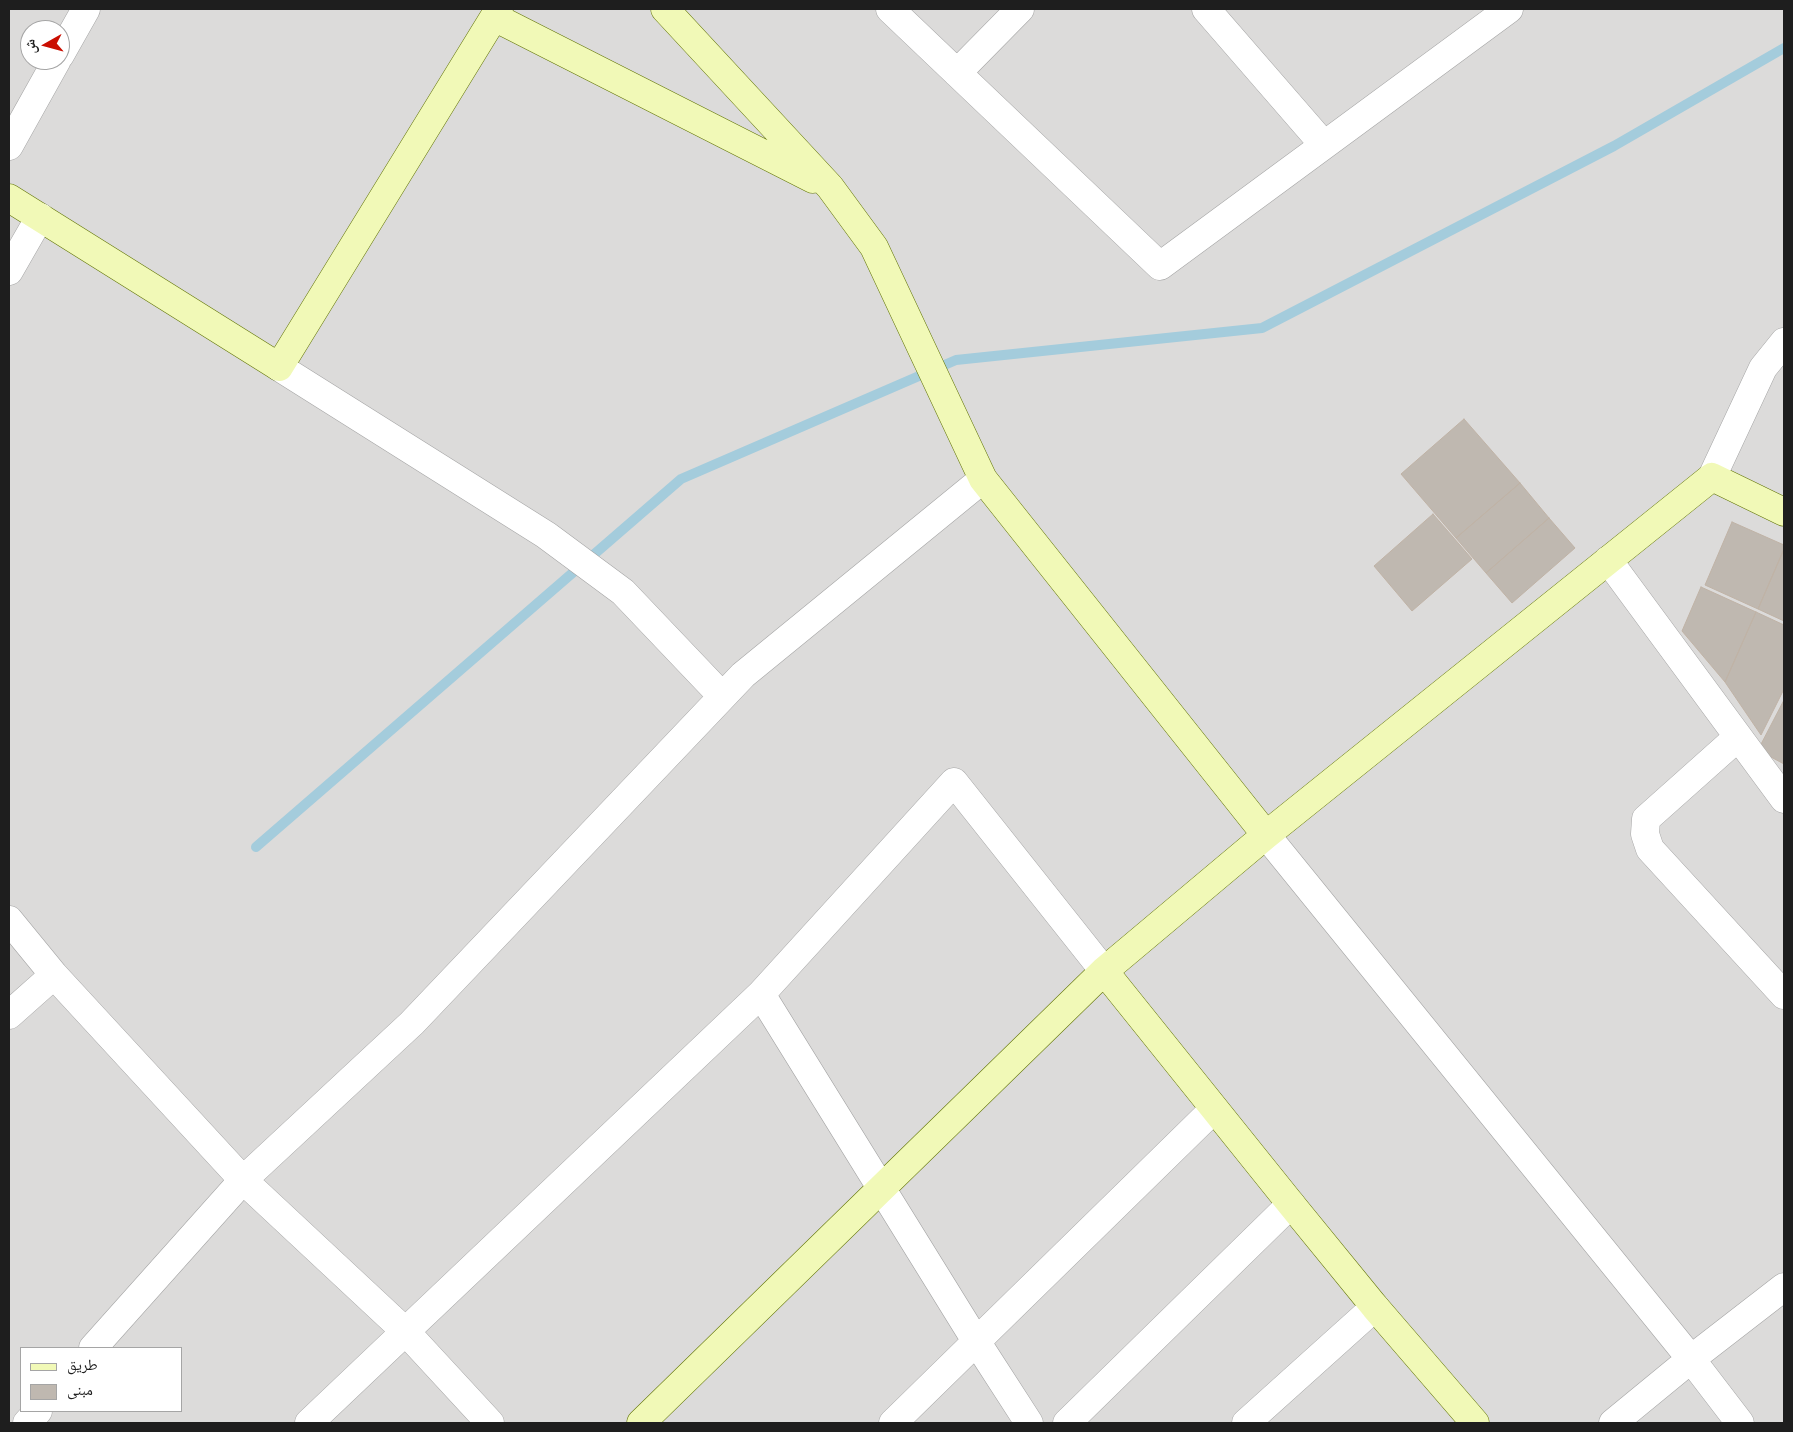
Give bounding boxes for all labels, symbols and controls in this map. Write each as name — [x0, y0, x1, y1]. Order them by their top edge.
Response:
north arrow — [20, 20, 70, 70]
text: ش — [23, 38, 39, 55]
legend — [20, 1347, 182, 1412]
text: طريق — [67, 1358, 98, 1373]
text: مبنى — [67, 1383, 93, 1398]

